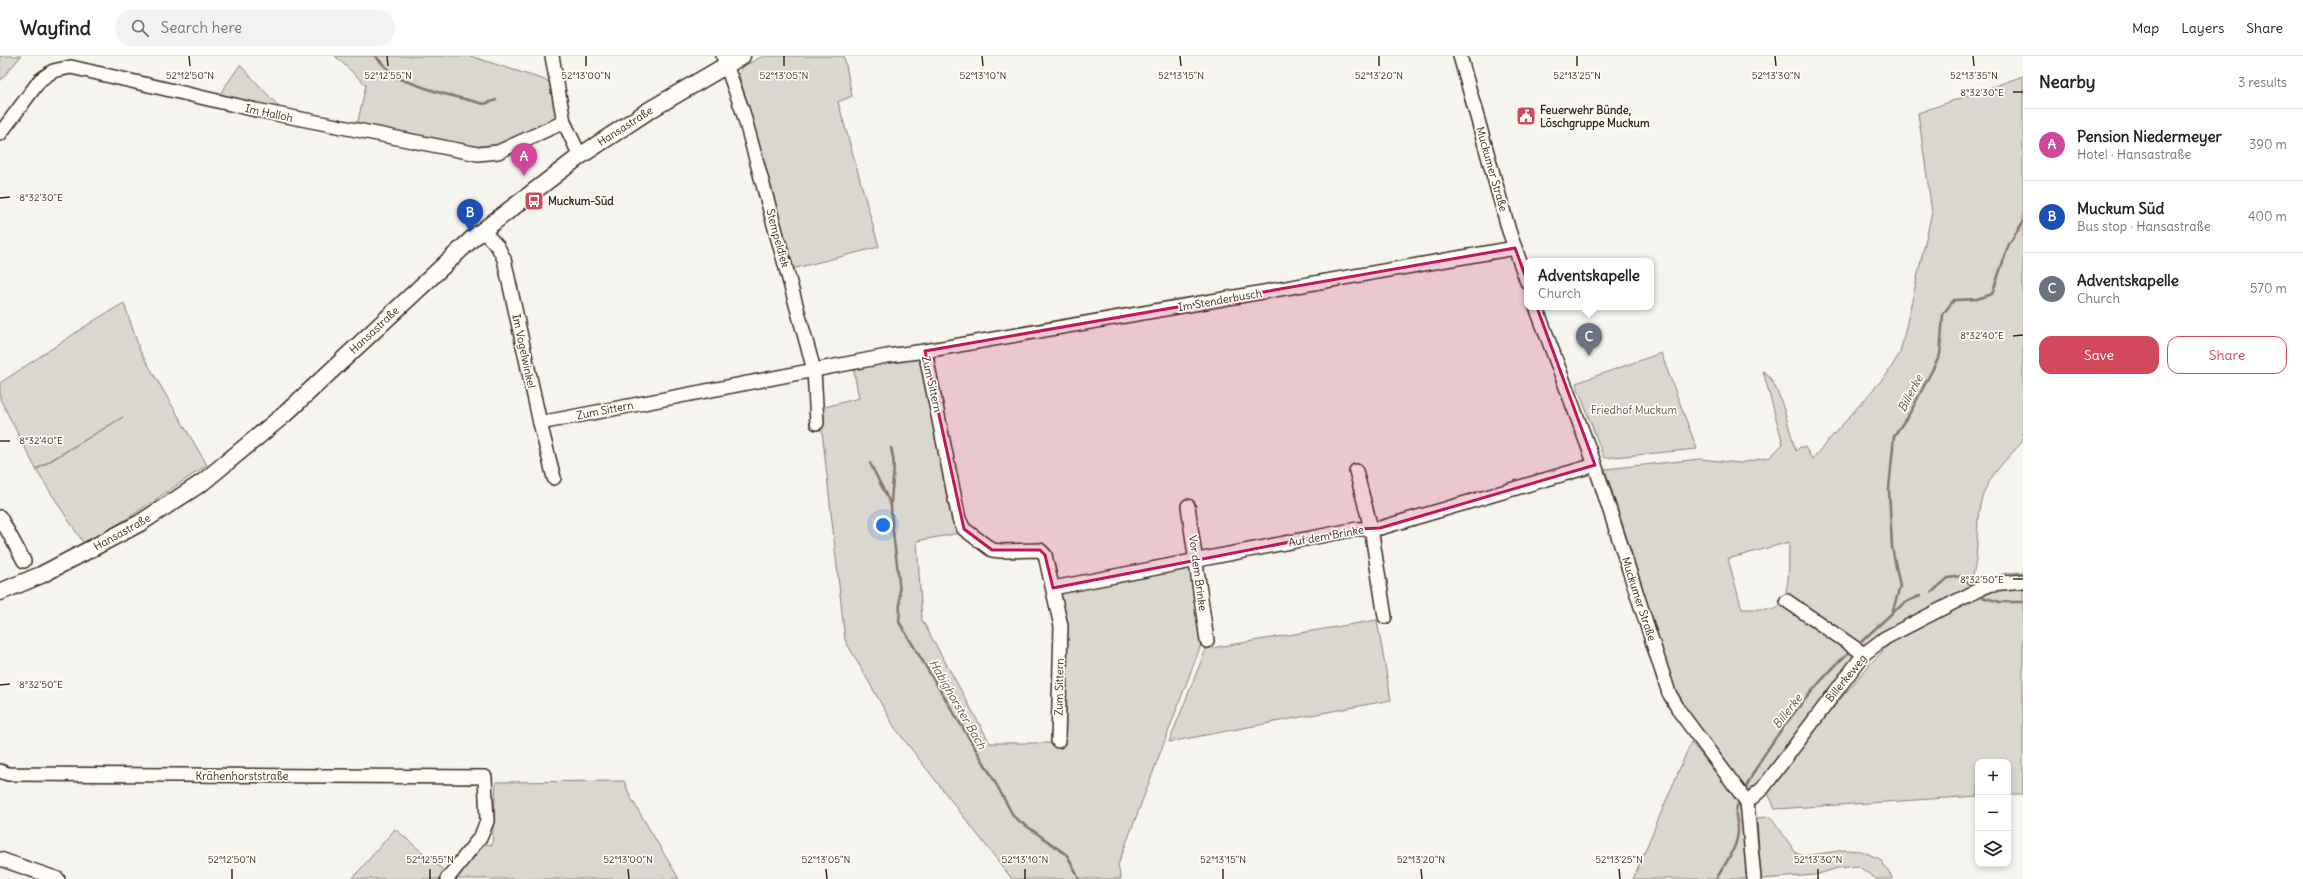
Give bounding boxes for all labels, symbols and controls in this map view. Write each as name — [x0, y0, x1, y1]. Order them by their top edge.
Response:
search box — [115, 10, 395, 46]
text: Wayfind — [20, 16, 91, 40]
icon: search — [129, 17, 151, 39]
text: Search here — [161, 18, 242, 37]
text: Map — [2132, 19, 2159, 37]
text: Layers — [2181, 19, 2224, 37]
text: Share — [2246, 19, 2283, 37]
text: 52°12'50"N — [166, 69, 214, 82]
text: 52°12'55"N — [364, 69, 412, 82]
text: 52°13'00"N — [561, 69, 611, 82]
text: 52°13'05"N — [760, 69, 808, 82]
text: 52°13'10"N — [960, 69, 1007, 82]
text: 52°13'15"N — [1158, 69, 1204, 82]
text: 52°13'20"N — [1355, 69, 1403, 82]
text: 52°13'25"N — [1553, 69, 1601, 82]
text: 52°13'30"N — [1752, 69, 1800, 82]
text: 52°13'35"N — [1950, 69, 1998, 82]
text: Nearby — [2039, 71, 2095, 93]
text: 3 results — [2238, 74, 2287, 91]
text: 8°32'30"E — [1960, 86, 2004, 99]
street label: Im Halloh — [244, 101, 294, 125]
street label: Hansastraße — [595, 103, 655, 149]
place label: Feuerwehr Bünde, Löschgruppe Muckum — [1540, 103, 1650, 131]
public building icon: Feuerwehr Bünde, Löschgruppe Muckum — [1515, 105, 1537, 127]
street label: Muckumer Straße — [1473, 125, 1511, 213]
text: Pension Niedermeyer — [2077, 127, 2222, 146]
text: A — [2048, 136, 2056, 153]
text: 390 m — [2249, 136, 2287, 153]
pin: A — [511, 143, 537, 176]
text: Hotel · Hansastraße — [2077, 146, 2191, 163]
bus stop icon: Muckum-Süd — [523, 190, 545, 212]
text: 8°32'30"E — [19, 191, 63, 204]
place label: Muckum-Süd — [548, 194, 614, 208]
pin: B — [457, 199, 483, 232]
text: Muckum Süd — [2077, 199, 2164, 218]
street label: Stempeldiek — [763, 207, 793, 269]
text: B — [2048, 208, 2056, 225]
text: 400 m — [2248, 208, 2287, 225]
text: Bus stop · Hansastraße — [2077, 218, 2211, 235]
popup — [1524, 258, 1654, 310]
text: Adventskapelle — [1538, 266, 1640, 285]
text: Adventskapelle — [2077, 271, 2179, 290]
text: C — [2048, 280, 2056, 297]
text: 570 m — [2250, 280, 2287, 297]
text: Church — [1538, 285, 1581, 302]
street label: Im Stenderbusch — [1177, 286, 1263, 314]
text: Church — [2077, 290, 2120, 307]
street label: Hansastraße — [346, 303, 402, 357]
street label: Im Vogelwinkel — [509, 313, 539, 389]
pin: C — [1576, 323, 1602, 356]
text: 8°32'40"E — [1960, 329, 2004, 342]
button: Save — [2039, 336, 2159, 374]
button: Share — [2167, 336, 2287, 374]
street label: Zum Sittern — [919, 354, 945, 414]
water label: Billerke — [1894, 371, 1927, 414]
street label: Zum Sittern — [576, 398, 634, 422]
park label: Friedhof Muckum — [1591, 403, 1677, 417]
text: 8°32'40"E — [19, 434, 63, 447]
street label: Hansastraße — [91, 511, 153, 553]
your location — [873, 515, 893, 535]
street label: Auf dem Brinke — [1287, 522, 1365, 550]
street label: Vor dem Brinke — [1186, 534, 1210, 612]
street label: Muckumer Straße — [1619, 555, 1659, 643]
text: 8°32'50"E — [1960, 573, 2004, 586]
street label: Billerkeweg — [1823, 651, 1869, 705]
water label: Habighorster Bach — [926, 656, 990, 753]
street label: Zum Sittern — [1052, 658, 1066, 716]
text: 8°32'50"E — [19, 678, 63, 691]
water label: Billerke — [1769, 690, 1806, 731]
map controls — [1975, 759, 2011, 867]
button: + — [1975, 759, 2011, 795]
street label: Krähenhorststraße — [195, 769, 289, 783]
button: − — [1975, 795, 2011, 831]
button: layers — [1975, 831, 2011, 867]
text: 52°12'50"N — [208, 853, 256, 866]
text: 52°12'55"N — [406, 853, 454, 866]
text: 52°13'00"N — [603, 853, 653, 866]
text: 52°13'05"N — [802, 853, 850, 866]
text: 52°13'10"N — [1002, 853, 1049, 866]
text: 52°13'15"N — [1200, 853, 1246, 866]
text: 52°13'20"N — [1397, 853, 1445, 866]
text: 52°13'25"N — [1595, 853, 1643, 866]
text: 52°13'30"N — [1794, 853, 1842, 866]

